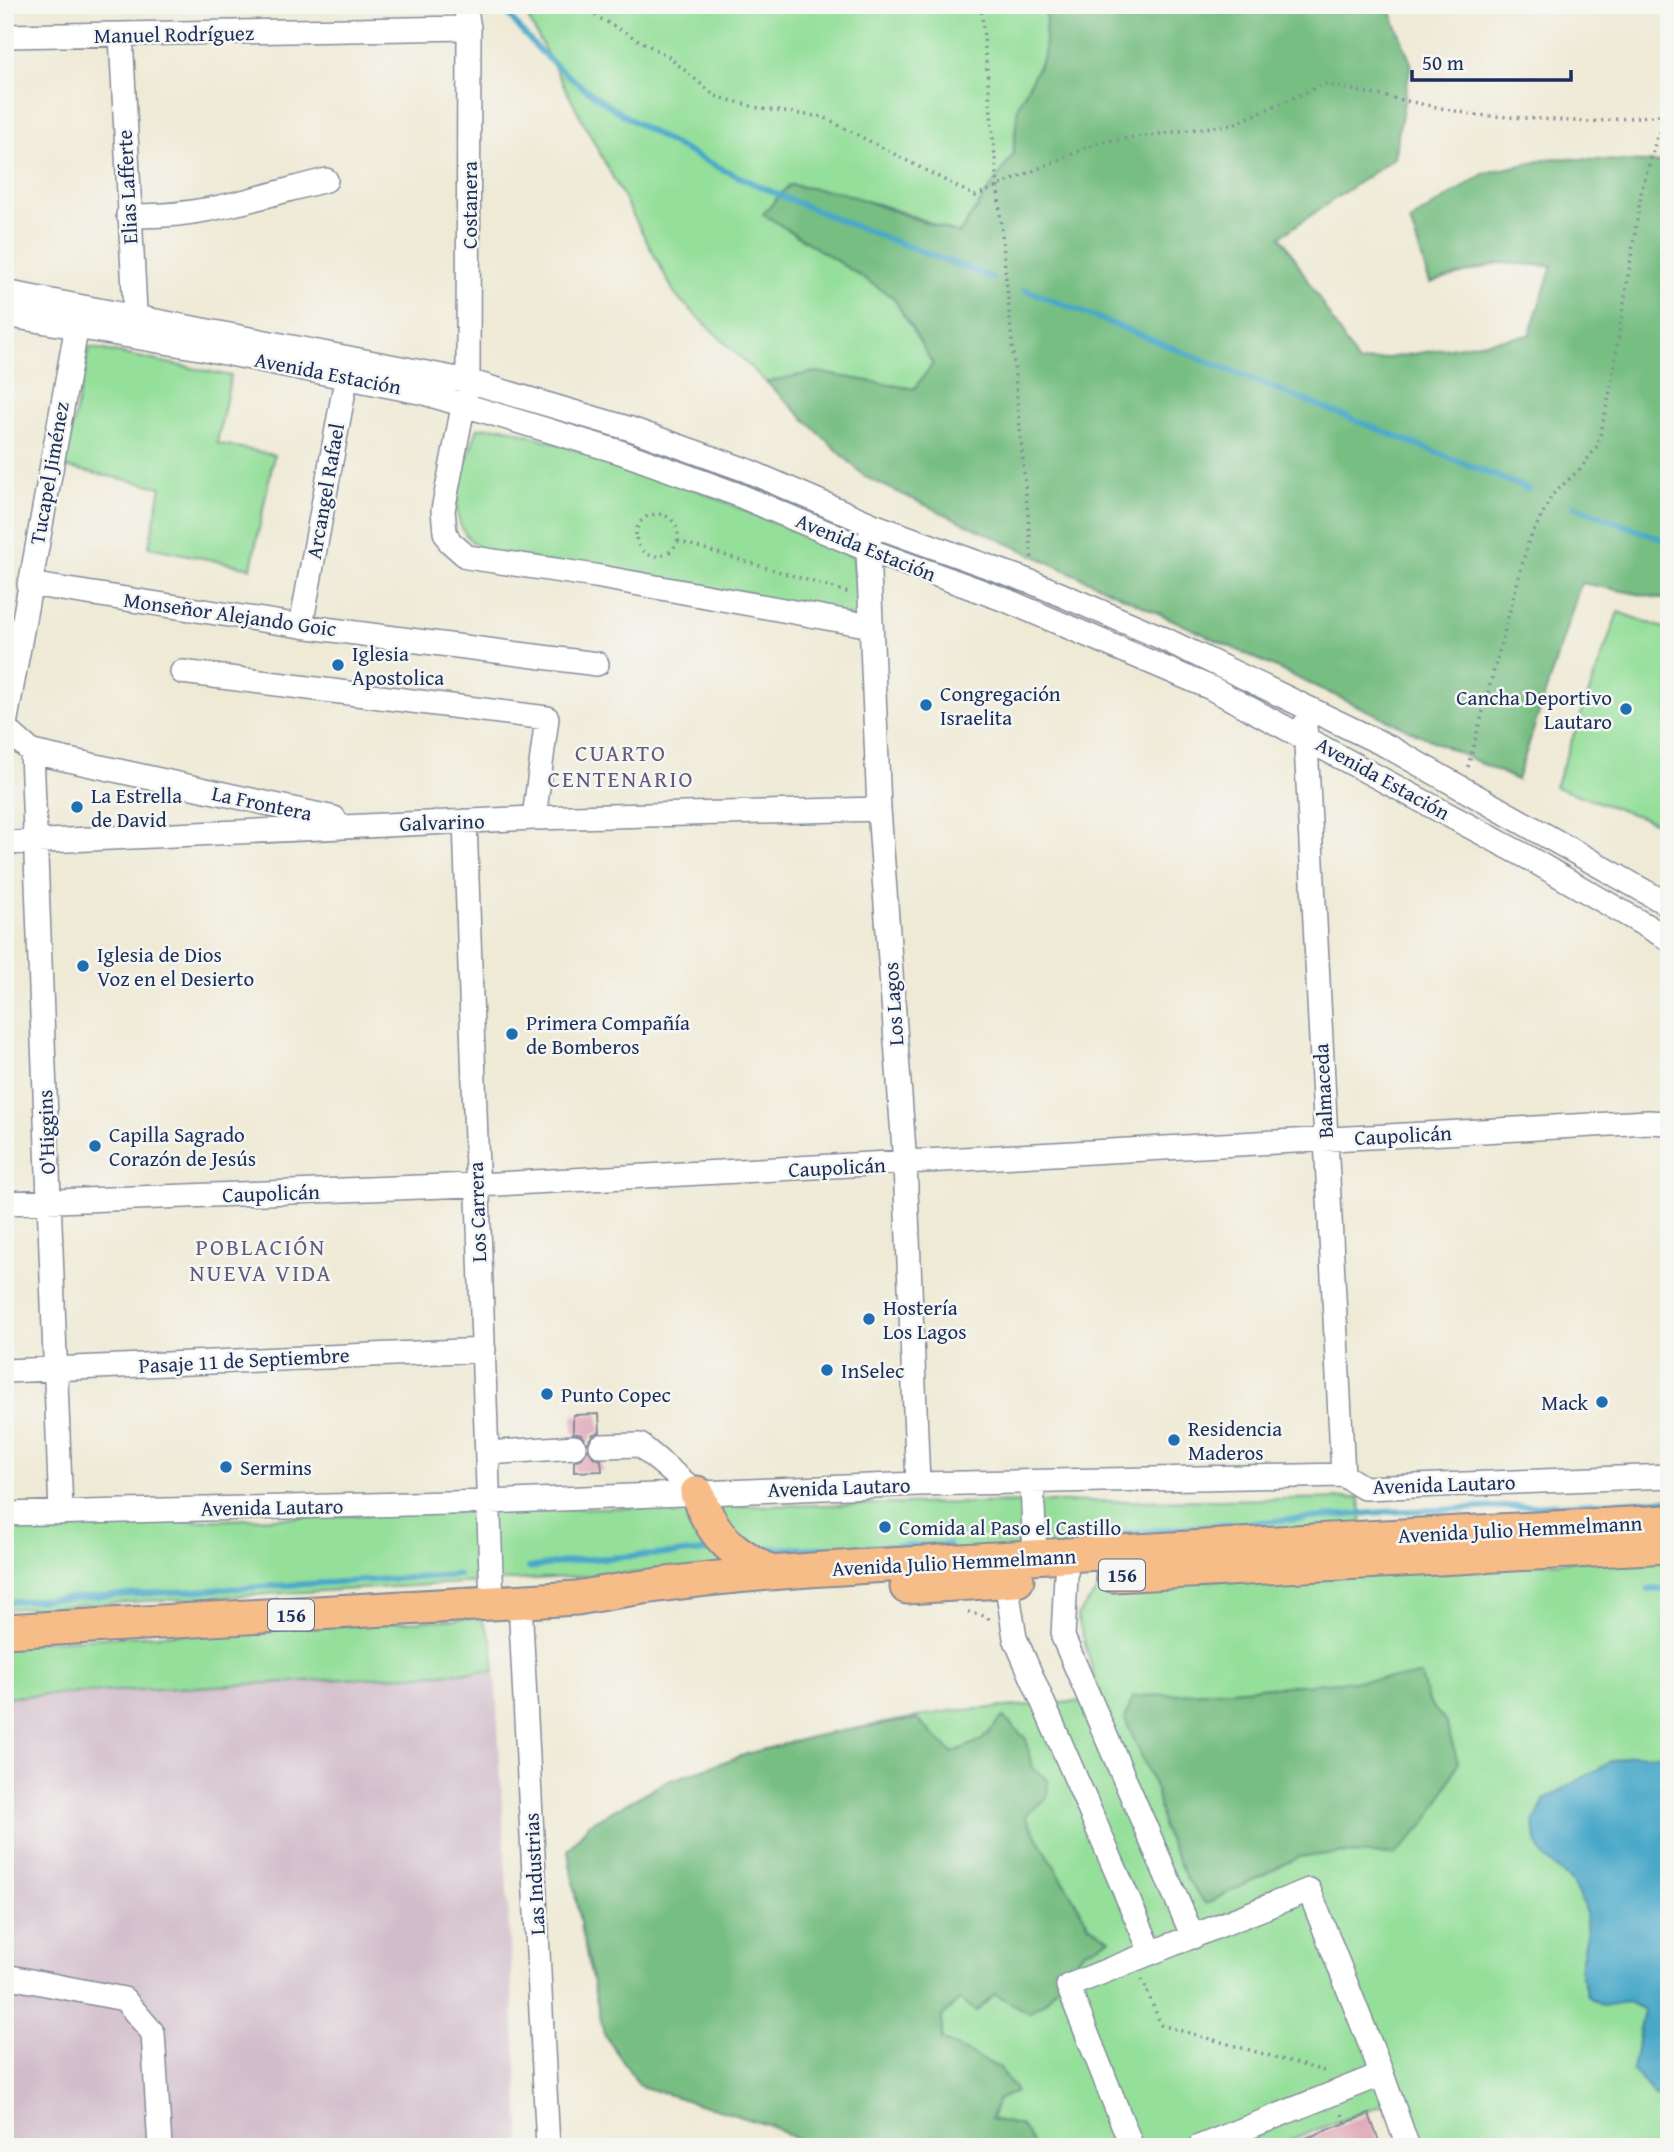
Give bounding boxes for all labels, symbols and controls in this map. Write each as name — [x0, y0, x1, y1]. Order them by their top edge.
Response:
street label: Manuel Rodríguez — [94, 17, 254, 51]
scale bar — [1412, 38, 1571, 82]
text: 50 m — [1422, 47, 1464, 78]
street label: Elias Lafferte — [109, 129, 145, 245]
street label: Costanera — [454, 161, 485, 249]
street label: Avenida Estación — [252, 344, 404, 402]
street label: Tucapel Jiménez — [21, 399, 77, 547]
street label: Arcangel Rafael — [298, 421, 352, 561]
street label: Avenida Estación — [791, 505, 941, 589]
street label: Monseñor Alejando Goic — [122, 584, 338, 644]
place label: Iglesia Apostolica — [352, 638, 444, 693]
marker: Iglesia Apostolica — [330, 657, 346, 673]
place label: Congregación Israelita — [940, 678, 1061, 733]
place label: Cancha Deportivo Lautaro — [1456, 682, 1612, 737]
marker: Congregación Israelita — [918, 697, 934, 713]
marker: Cancha Deportivo Lautaro — [1618, 701, 1634, 717]
street label: Avenida Estación — [1310, 728, 1456, 828]
district label: CUARTO CENTENARIO — [548, 736, 694, 795]
street label: La Frontera — [209, 777, 315, 829]
place label: La Estrella de David — [91, 780, 182, 835]
marker: La Estrella de David — [69, 799, 85, 815]
street label: Galvarino — [399, 805, 485, 839]
place label: Iglesia de Dios Voz en el Desierto — [97, 939, 254, 994]
marker: Iglesia de Dios Voz en el Desierto — [75, 958, 91, 974]
street label: Los Lagos — [875, 961, 911, 1047]
place label: Primera Compañía de Bomberos — [526, 1007, 690, 1062]
marker: Primera Compañía de Bomberos — [504, 1026, 520, 1042]
street label: Balmaceda — [1305, 1043, 1341, 1139]
street label: O'Higgins — [29, 1089, 63, 1175]
street label: Caupolicán — [1353, 1117, 1453, 1153]
place label: Capilla Sagrado Corazón de Jesús — [109, 1119, 256, 1174]
marker: Capilla Sagrado Corazón de Jesús — [87, 1138, 103, 1154]
street label: Caupolicán — [787, 1149, 887, 1185]
street label: Los Carrera — [460, 1161, 494, 1263]
street label: Caupolicán — [222, 1176, 320, 1210]
district label: POBLACIÓN NUEVA VIDA — [189, 1230, 333, 1289]
place label: Hostería Los Lagos — [883, 1292, 967, 1347]
marker: Hostería Los Lagos — [861, 1311, 877, 1327]
street label: Pasaje 11 de Septiembre — [138, 1339, 350, 1381]
place label: InSelec — [841, 1355, 904, 1386]
marker: InSelec — [819, 1362, 835, 1378]
place label: Punto Copec — [561, 1379, 671, 1410]
marker: Punto Copec — [539, 1386, 555, 1402]
place label: Mack — [1541, 1387, 1588, 1418]
marker: Mack — [1594, 1394, 1610, 1410]
place label: Residencia Maderos — [1188, 1413, 1282, 1468]
marker: Residencia Maderos — [1166, 1432, 1182, 1448]
place label: Sermins — [240, 1452, 312, 1483]
marker: Sermins — [218, 1459, 234, 1475]
street label: Avenida Lautaro — [1372, 1466, 1516, 1502]
street label: Avenida Lautaro — [767, 1469, 911, 1505]
street label: Avenida Lautaro — [200, 1490, 344, 1524]
street label: Avenida Julio Hemmelmann — [1397, 1507, 1643, 1551]
place label: Comida al Paso el Castillo — [899, 1512, 1121, 1543]
marker: Comida al Paso el Castillo — [877, 1519, 893, 1535]
street label: Avenida Julio Hemmelmann — [831, 1540, 1077, 1584]
road number: 156 — [1099, 1560, 1145, 1590]
road number: 156 — [268, 1600, 314, 1630]
street label: Las Industrias — [515, 1812, 553, 1936]

